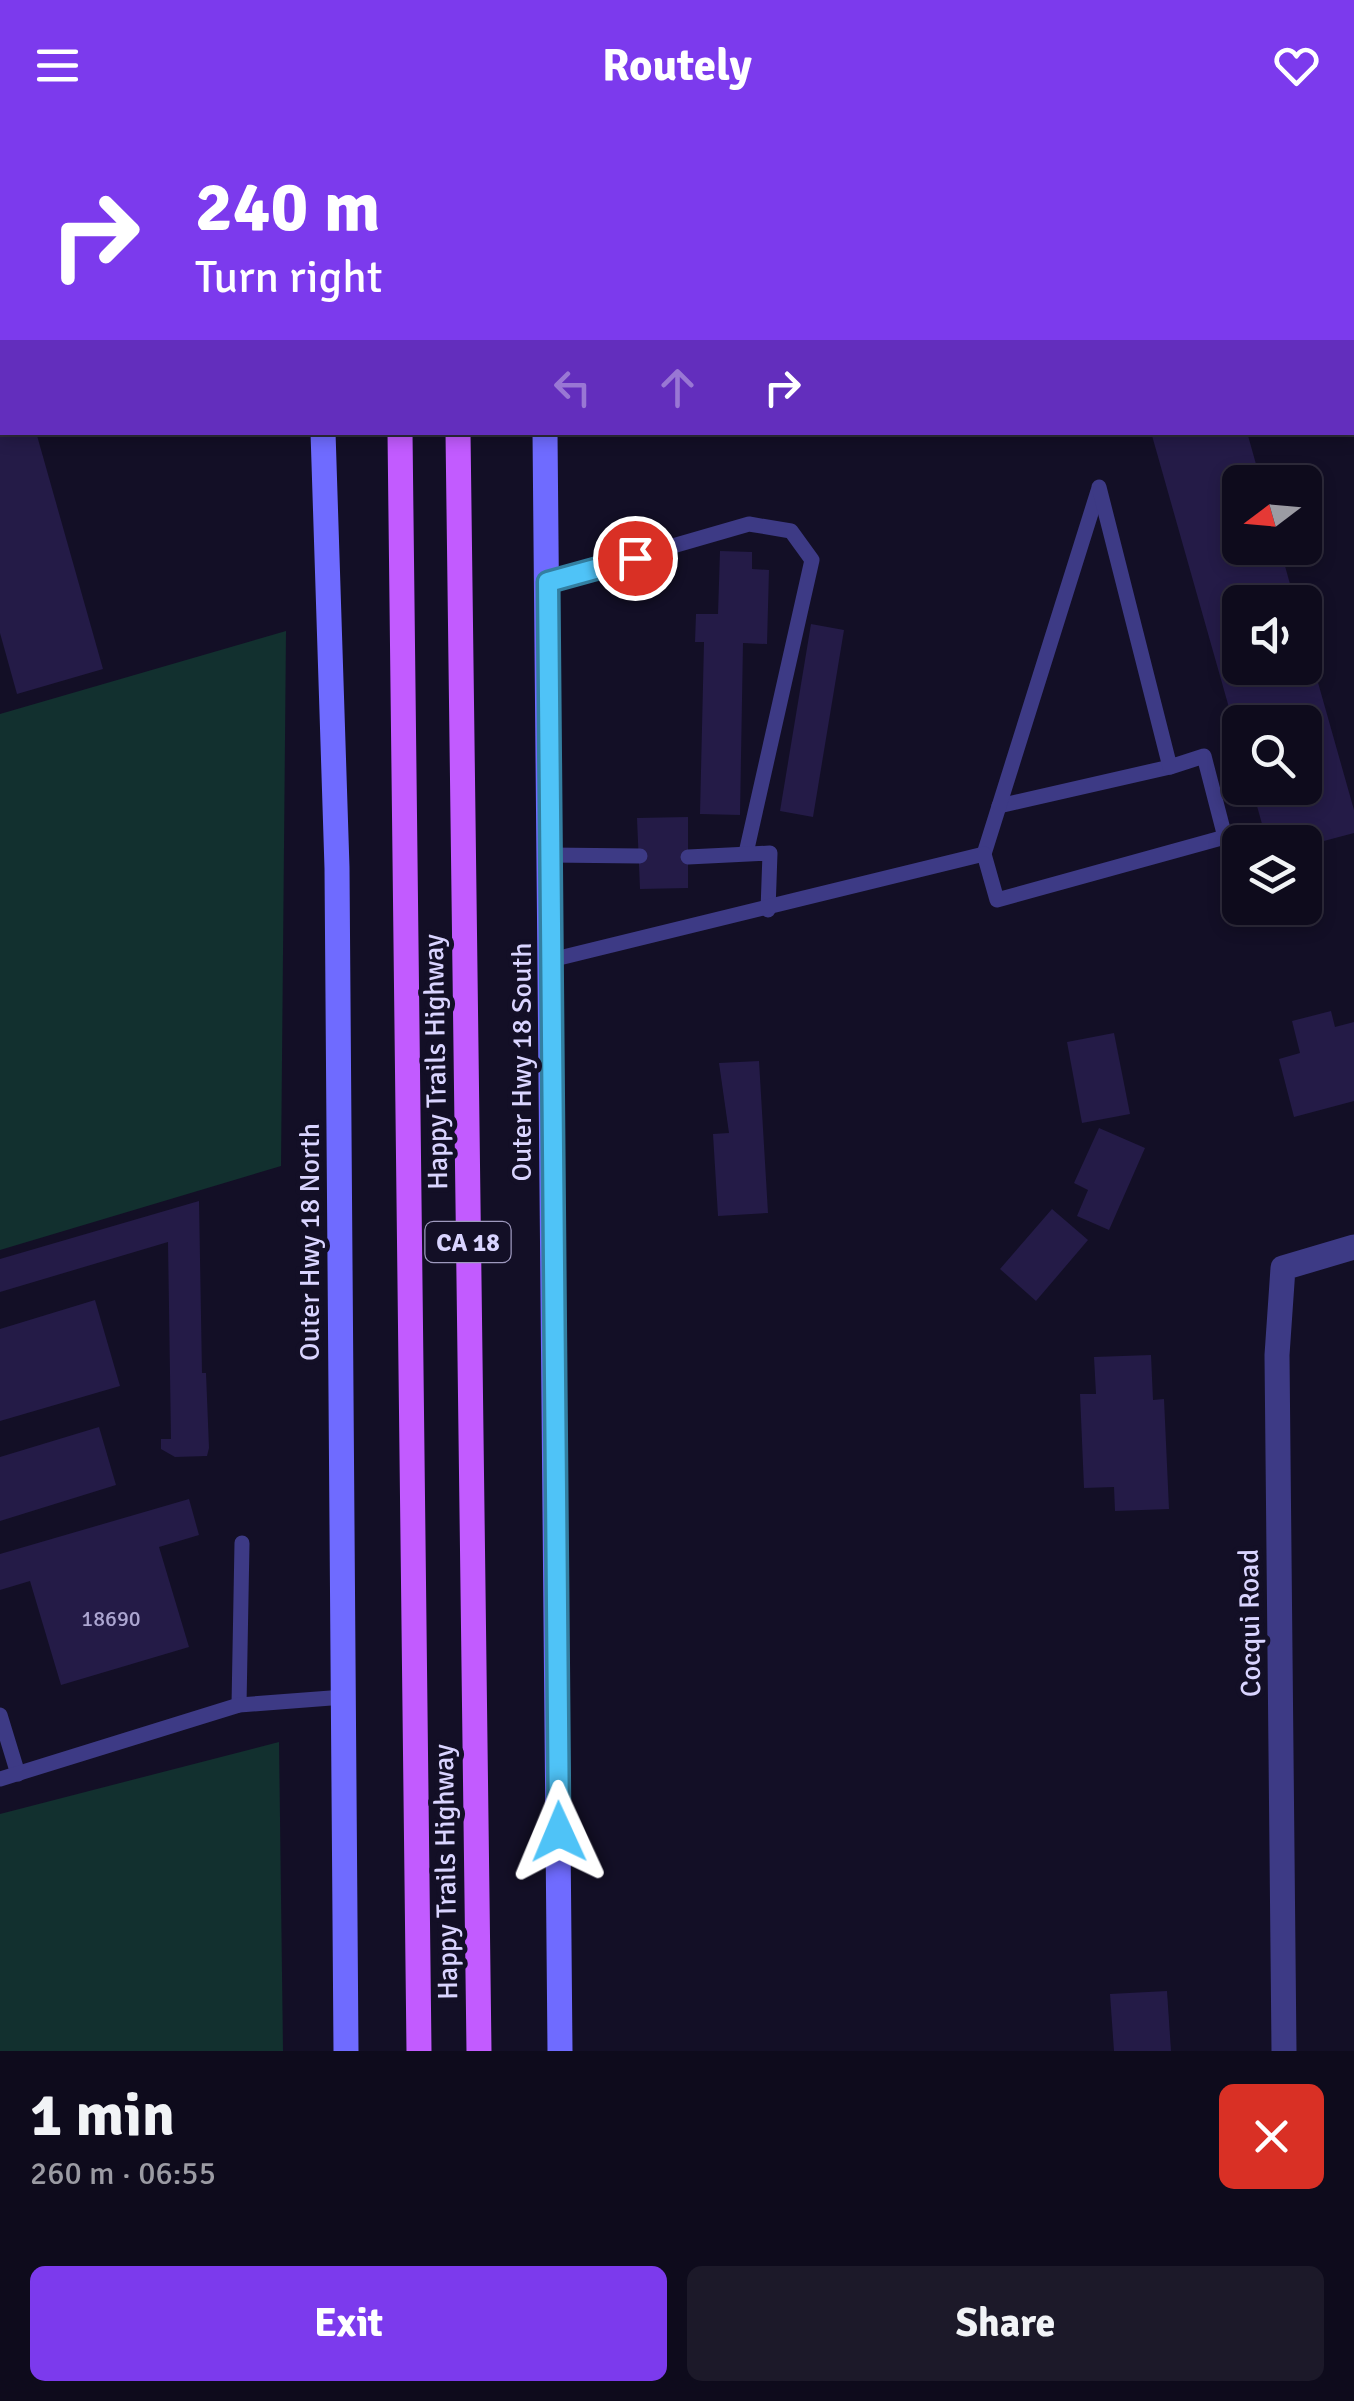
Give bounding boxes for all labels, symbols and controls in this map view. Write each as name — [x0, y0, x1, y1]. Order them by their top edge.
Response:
icon: menu — [30, 38, 85, 93]
text: Routely — [602, 38, 752, 93]
icon: heart — [1269, 38, 1324, 93]
text: 240 m — [195, 164, 380, 250]
icon: right — [30, 170, 160, 300]
text: Turn right — [195, 250, 383, 305]
icon: left — [545, 360, 600, 415]
icon: ahead — [650, 360, 705, 415]
icon: right — [755, 360, 810, 415]
north arrow — [1222, 465, 1322, 565]
map controls — [1222, 465, 1322, 925]
pin — [593, 516, 678, 601]
icon: arrive — [608, 531, 663, 586]
button: sound — [1222, 585, 1322, 685]
button: search — [1222, 705, 1322, 805]
button: layers — [1222, 825, 1322, 925]
street label: Happy Trails Highway — [417, 934, 455, 1190]
street label: Outer Hwy 18 South — [505, 942, 539, 1182]
street label: Outer Hwy 18 North — [293, 1123, 327, 1361]
road number: CA 18 — [426, 1222, 510, 1262]
street label: Cocqui Road — [1232, 1549, 1268, 1697]
house number: 18690 — [81, 1605, 141, 1632]
street label: Happy Trails Highway — [427, 1744, 465, 2000]
position arrow — [507, 1780, 611, 1884]
text: 1 min — [30, 2079, 175, 2153]
button: close — [1219, 2084, 1324, 2189]
text: 260 m · 06:55 — [30, 2154, 216, 2193]
button: Exit — [30, 2266, 667, 2381]
button: Share — [687, 2266, 1324, 2381]

